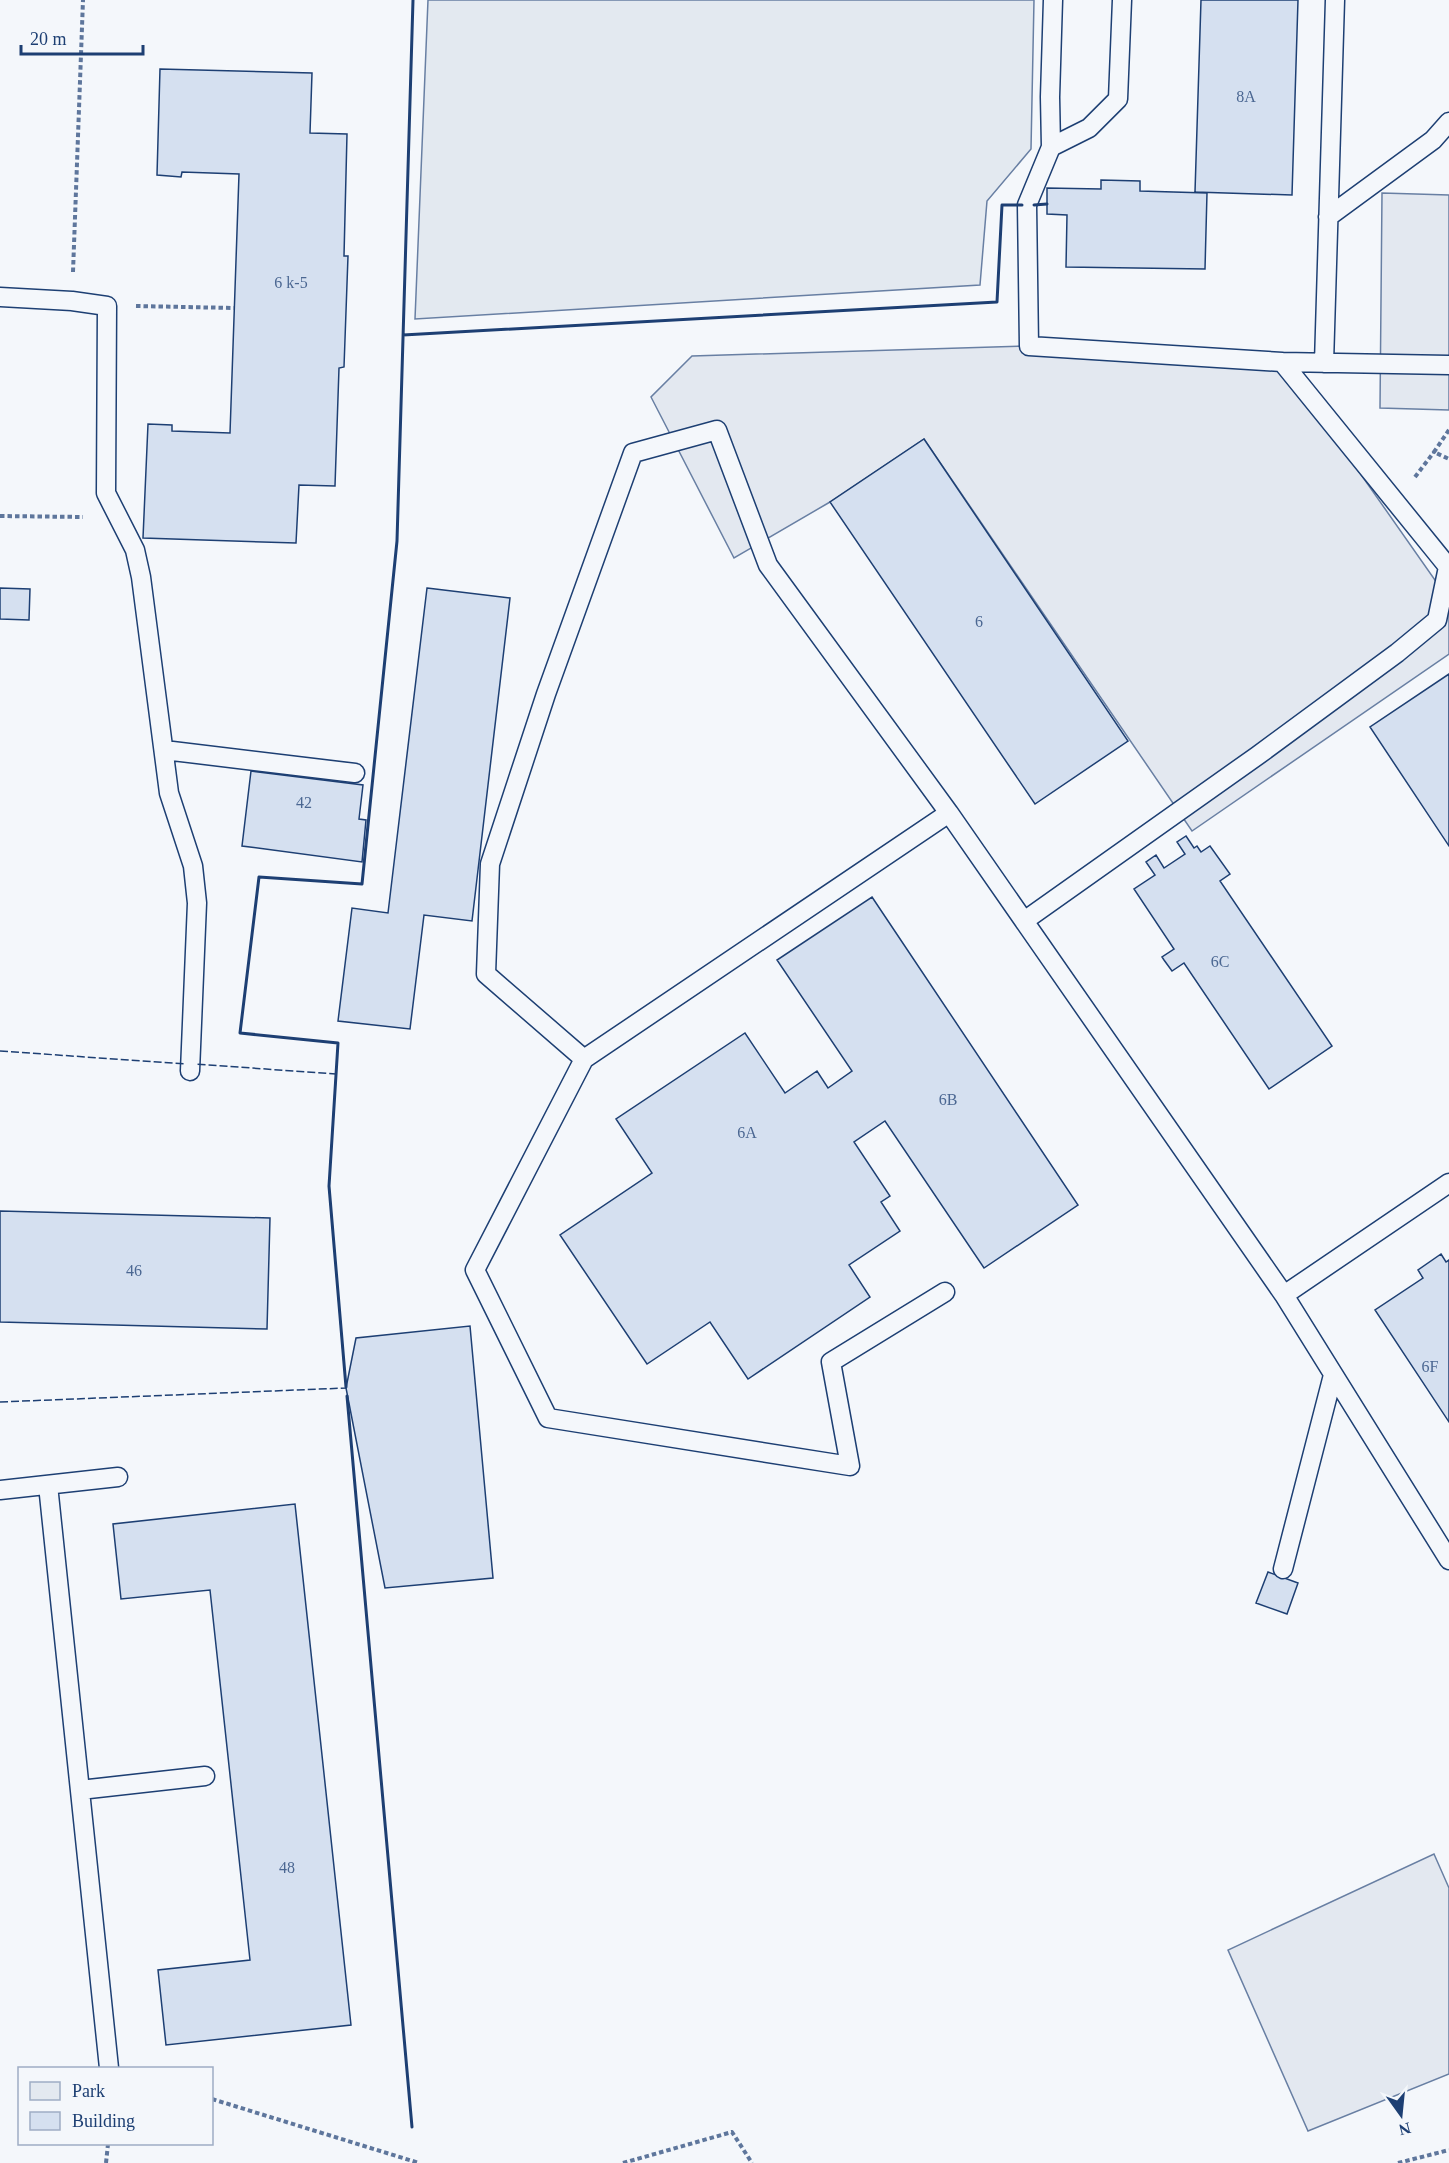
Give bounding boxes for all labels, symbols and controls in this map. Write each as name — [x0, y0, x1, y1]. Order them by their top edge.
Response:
scale bar — [21, 18, 142, 56]
text: 20 m — [30, 29, 67, 49]
house number: 8A — [1236, 88, 1256, 105]
house number: 6 k-5 — [274, 274, 308, 291]
house number: 6 — [975, 613, 983, 630]
house number: 42 — [296, 794, 312, 811]
house number: 6C — [1211, 953, 1229, 970]
house number: 6B — [939, 1091, 957, 1108]
house number: 6A — [737, 1124, 757, 1141]
house number: 46 — [126, 1262, 142, 1279]
house number: 6F — [1422, 1358, 1439, 1375]
house number: 48 — [279, 1859, 295, 1876]
legend — [18, 2067, 213, 2145]
text: Park — [72, 2081, 105, 2101]
north arrow — [1371, 2085, 1431, 2145]
text: Building — [72, 2111, 135, 2131]
text: N — [1397, 2119, 1413, 2139]

